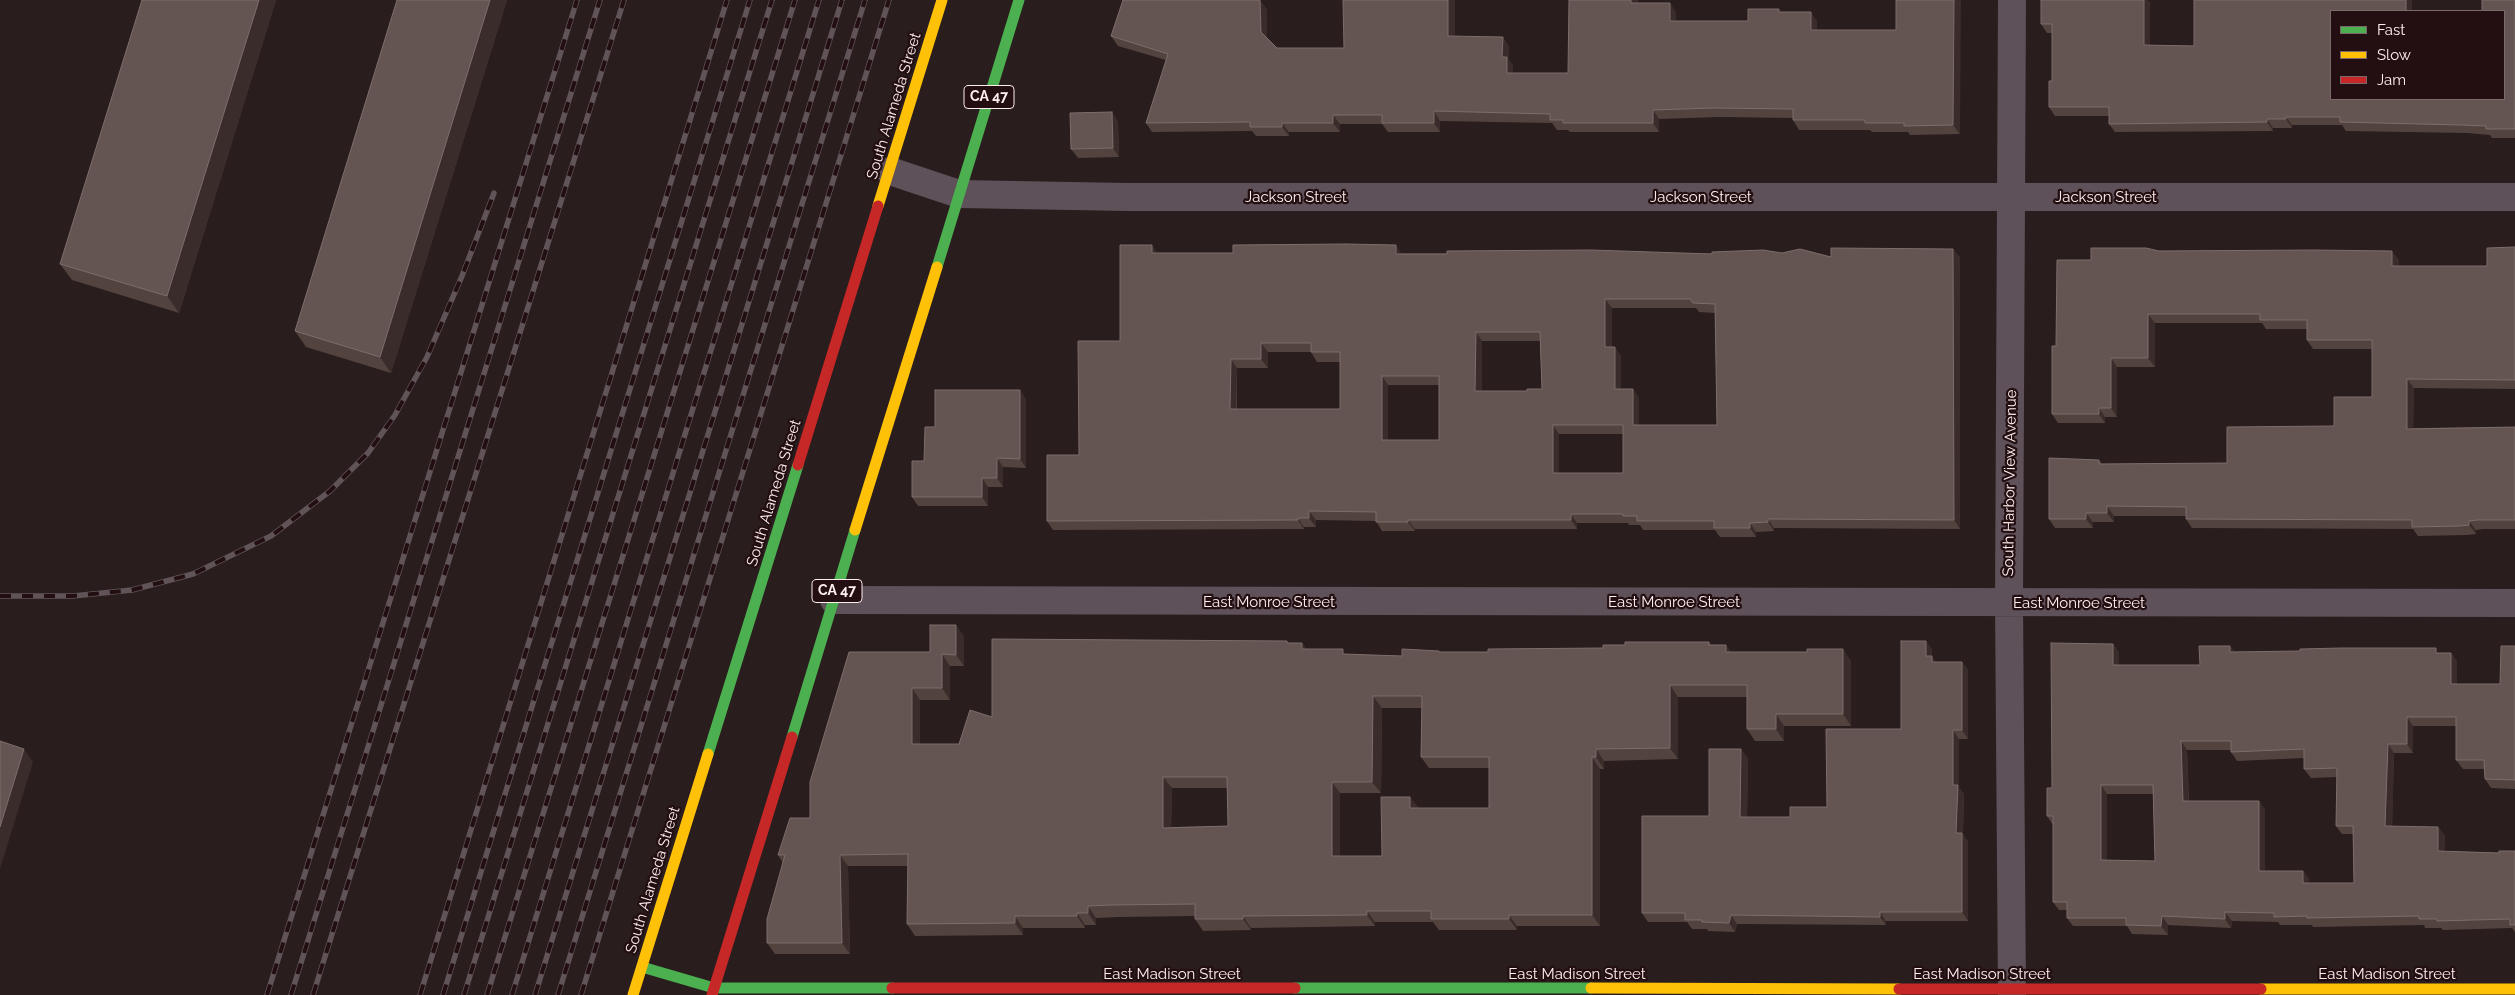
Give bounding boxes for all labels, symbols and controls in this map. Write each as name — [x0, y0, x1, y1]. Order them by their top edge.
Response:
legend — [2330, 10, 2505, 100]
text: Fast — [2377, 21, 2405, 39]
street label: South Alameda Street — [863, 30, 925, 182]
text: Slow — [2377, 46, 2411, 64]
text: Jam — [2377, 71, 2406, 89]
road number: CA 47 — [964, 85, 1014, 108]
street label: Jackson Street — [1245, 188, 1347, 206]
street label: Jackson Street — [1650, 188, 1752, 206]
street label: Jackson Street — [2055, 188, 2157, 206]
street label: South Harbor View Avenue — [1999, 389, 2021, 577]
street label: South Alameda Street — [743, 417, 805, 569]
road number: CA 47 — [812, 580, 862, 602]
street label: East Monroe Street — [1203, 593, 1335, 611]
street label: East Monroe Street — [1608, 593, 1740, 611]
street label: East Monroe Street — [2013, 594, 2145, 612]
street label: South Alameda Street — [622, 804, 684, 956]
street label: East Madison Street — [1103, 965, 1241, 983]
street label: East Madison Street — [1508, 965, 1646, 983]
street label: East Madison Street — [1913, 965, 2051, 983]
street label: East Madison Street — [2318, 965, 2456, 983]

